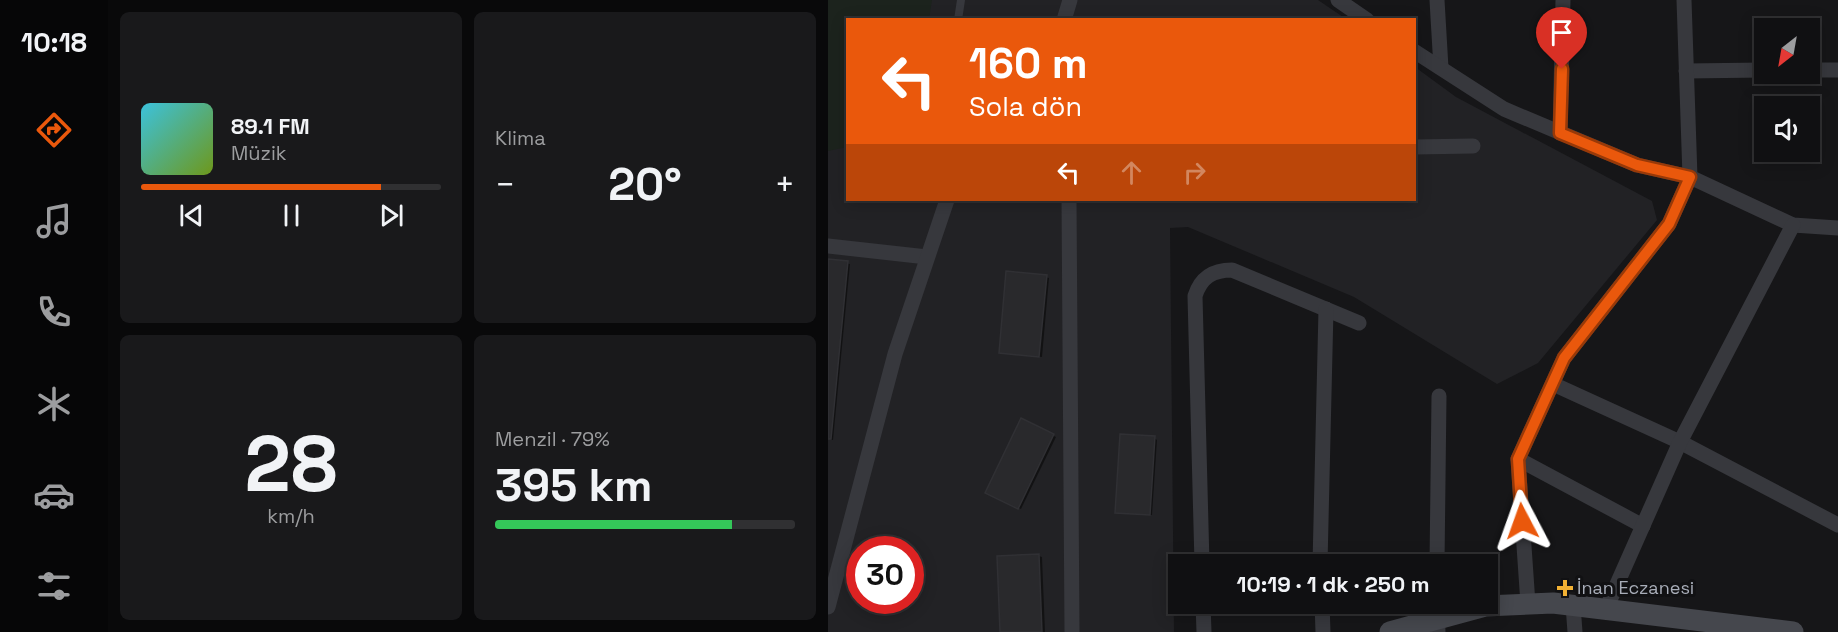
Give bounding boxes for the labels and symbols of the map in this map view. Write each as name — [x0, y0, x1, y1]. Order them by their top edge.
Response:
pin — [1536, 7, 1587, 69]
north arrow — [1754, 18, 1820, 84]
position arrow — [1490, 489, 1554, 553]
speed limit sign: 30 — [846, 536, 924, 614]
place label: İnan Eczanesi — [1577, 576, 1694, 599]
marker: İnan Eczanesi — [1558, 581, 1572, 595]

